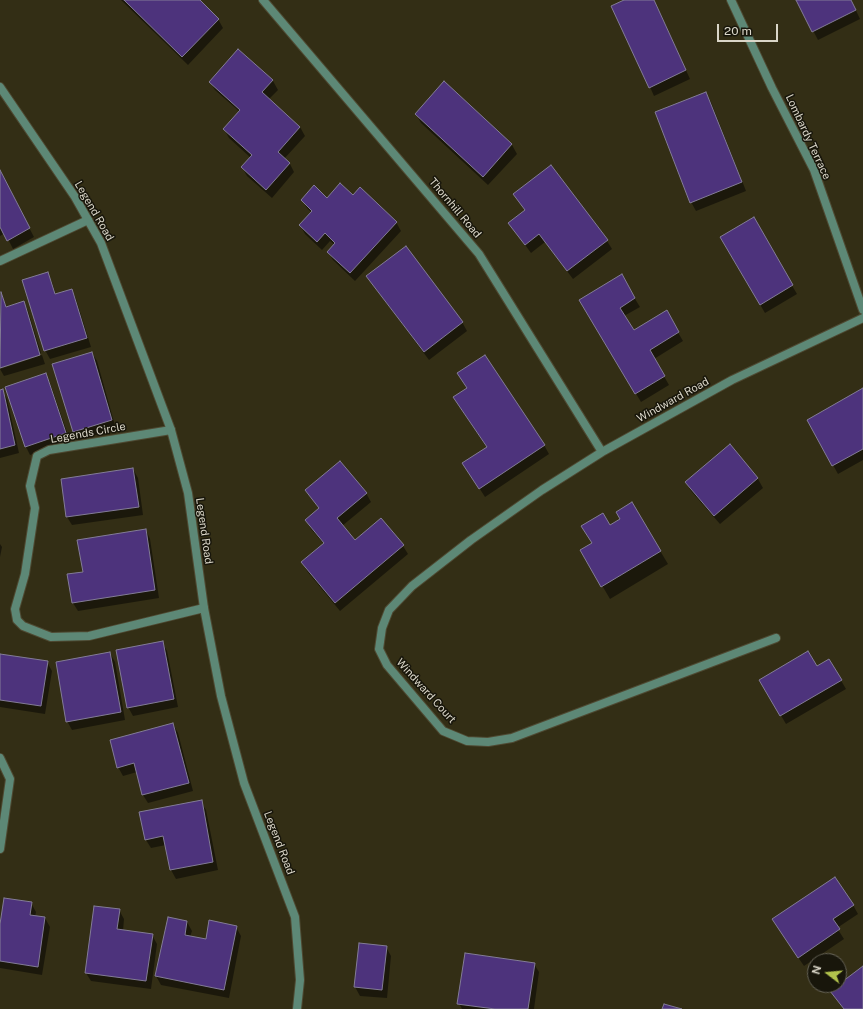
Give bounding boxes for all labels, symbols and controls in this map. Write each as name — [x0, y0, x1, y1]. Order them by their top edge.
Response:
scale bar — [719, 16, 780, 42]
text: 20 m — [724, 24, 752, 38]
street label: Lombardy Terrace — [782, 92, 834, 182]
street label: Thornhill Road — [426, 175, 484, 241]
street label: Legend Road — [72, 179, 116, 243]
street label: Windward Road — [635, 375, 711, 425]
street label: Legends Circle — [49, 420, 127, 446]
street label: Legend Road — [193, 497, 215, 565]
street label: Windward Court — [393, 656, 459, 726]
street label: Legend Road — [261, 809, 297, 877]
north arrow — [807, 953, 847, 993]
text: N — [809, 964, 823, 976]

